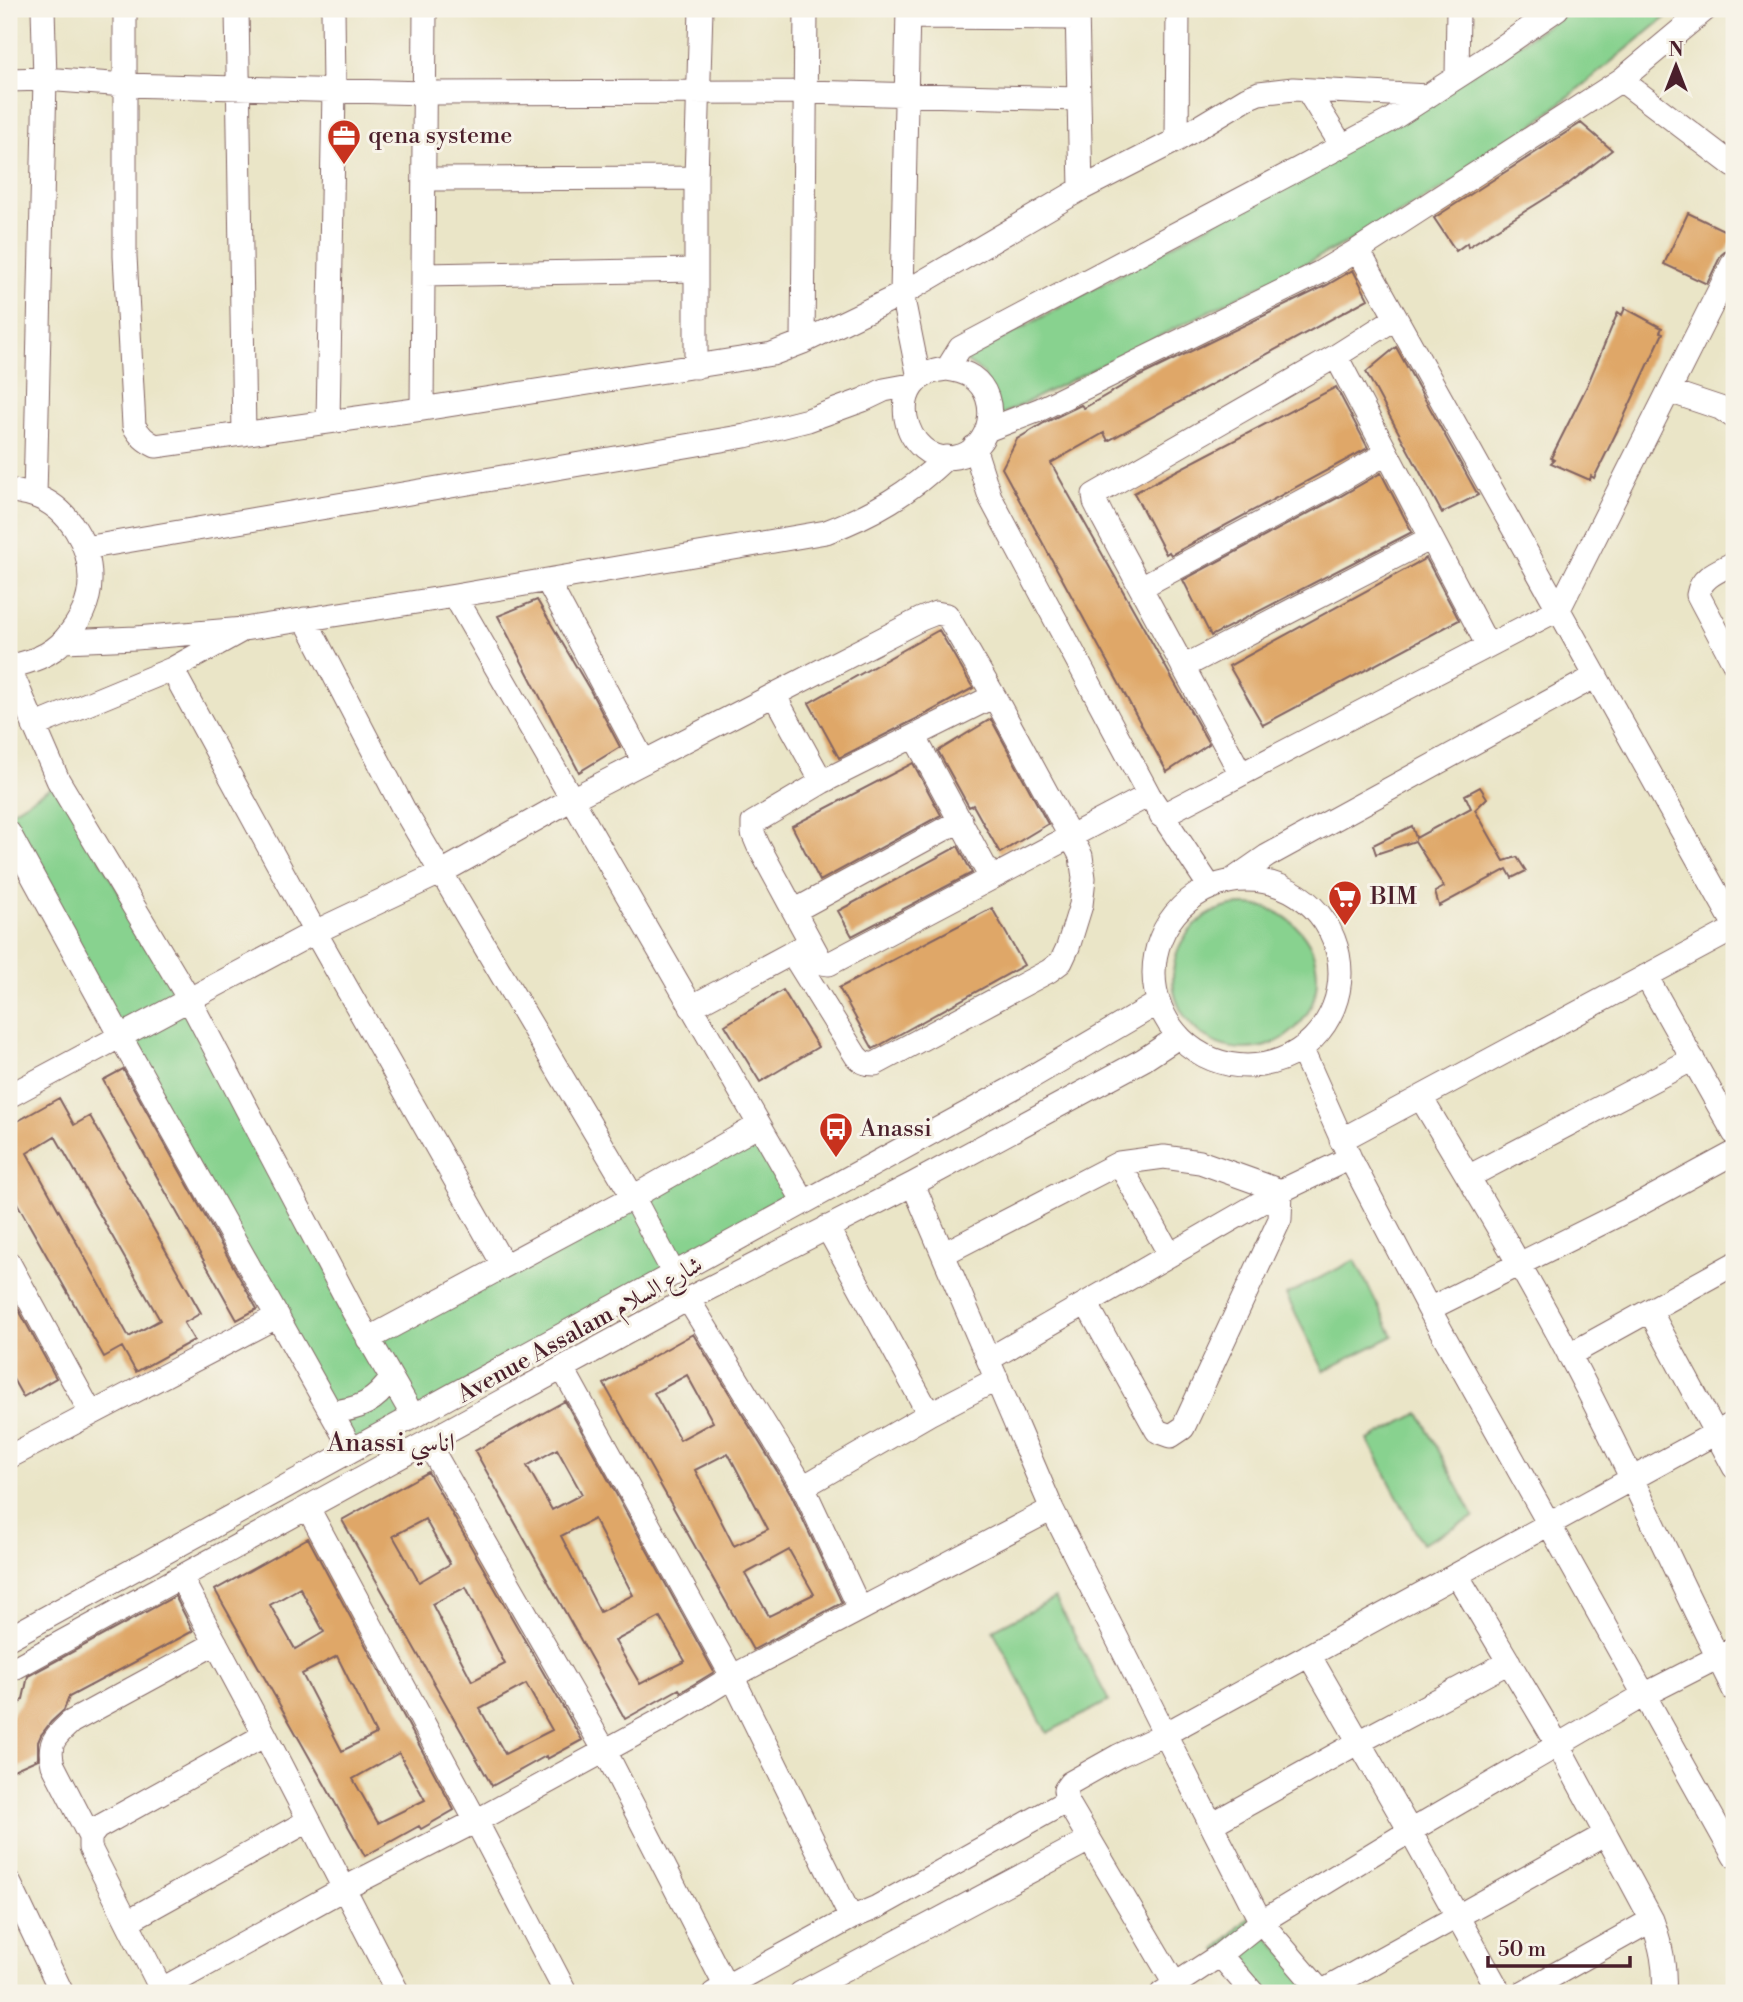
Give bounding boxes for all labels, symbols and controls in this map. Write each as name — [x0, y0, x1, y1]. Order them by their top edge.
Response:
north arrow — [1642, 32, 1712, 102]
text: N — [1668, 38, 1684, 62]
office icon: qena systeme — [325, 117, 363, 166]
place label: qena systeme — [368, 121, 512, 151]
supermarket icon: BIM — [1326, 878, 1364, 927]
place label: BIM — [1369, 882, 1417, 912]
bus stop icon: Anassi — [817, 1110, 855, 1159]
place label: Anassi — [859, 1114, 932, 1144]
street label: Avenue Assalam شارع السلام — [451, 1250, 710, 1415]
district label: Anassi اناسي — [326, 1427, 455, 1466]
scale bar — [1488, 1925, 1629, 1969]
text: 50 m — [1498, 1937, 1546, 1963]

